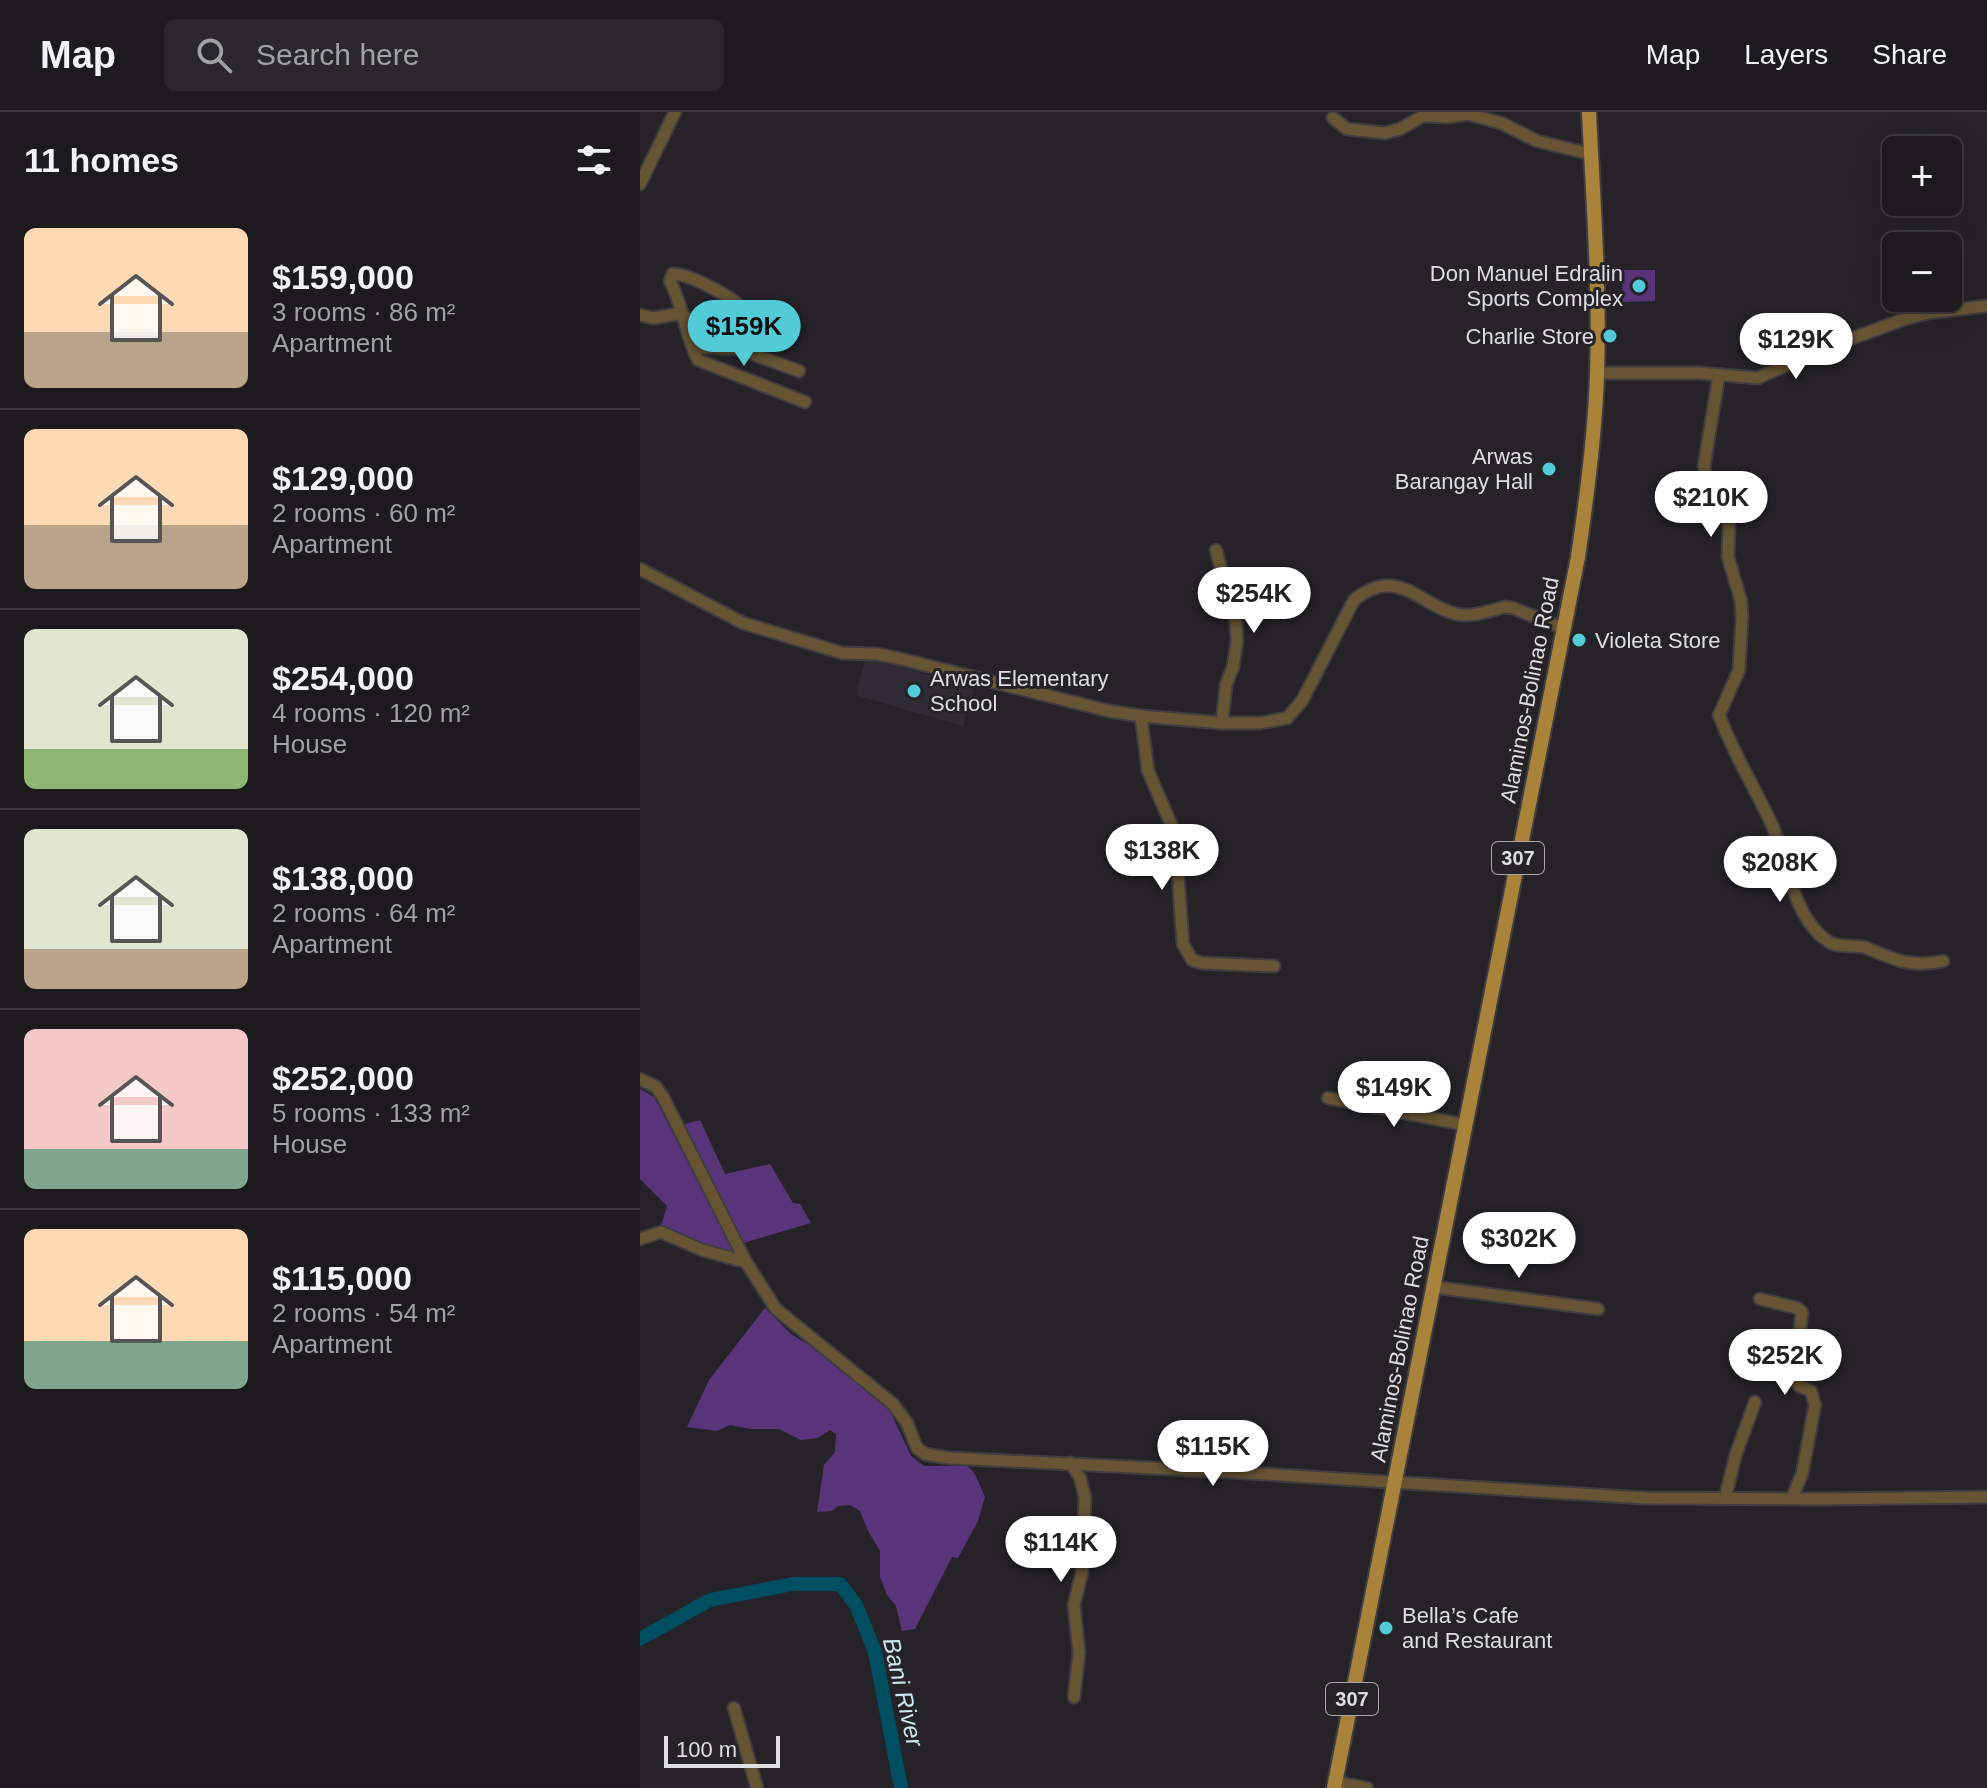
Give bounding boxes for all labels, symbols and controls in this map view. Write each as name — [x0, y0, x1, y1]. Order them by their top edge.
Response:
search box — [164, 19, 724, 91]
icon: search — [192, 33, 236, 77]
text: Map — [40, 34, 116, 76]
text: Search here — [256, 38, 419, 71]
text: Map — [1646, 39, 1700, 70]
text: Layers — [1744, 39, 1828, 70]
text: Share — [1872, 39, 1947, 70]
map controls — [1882, 136, 1962, 312]
button: + — [1882, 136, 1962, 216]
icon: filters — [572, 138, 616, 182]
text: 11 homes — [24, 141, 179, 179]
button: − — [1882, 232, 1962, 312]
text: $159,000 — [272, 258, 414, 296]
icon: home — [88, 260, 184, 356]
place label: Don Manuel Edralin Sports Complex — [1430, 261, 1623, 311]
marker: Don Manuel Edralin Sports Complex — [1630, 277, 1648, 295]
text: 3 rooms · 86 m² — [272, 297, 456, 327]
pin: $159K — [688, 300, 800, 368]
text: $159K — [706, 311, 782, 341]
pin: $129K — [1740, 313, 1852, 381]
place label: Charlie Store — [1466, 324, 1594, 349]
text: $129K — [1758, 324, 1834, 354]
marker: Charlie Store — [1601, 327, 1619, 345]
text: Apartment — [272, 328, 392, 358]
place label: Arwas Barangay Hall — [1395, 444, 1533, 494]
text: $129,000 — [272, 459, 414, 497]
marker: Arwas Barangay Hall — [1540, 460, 1558, 478]
icon: home — [88, 461, 184, 557]
pin: $210K — [1655, 471, 1767, 539]
text: $210K — [1673, 482, 1749, 512]
text: 2 rooms · 60 m² — [272, 498, 456, 528]
text: Apartment — [272, 529, 392, 559]
pin: $254K — [1198, 567, 1310, 635]
street label: Alaminos-Bolinao Road — [1495, 575, 1564, 805]
text: $254K — [1216, 578, 1292, 608]
place label: Violeta Store — [1595, 628, 1721, 653]
marker: Violeta Store — [1570, 631, 1588, 649]
text: $254,000 — [272, 659, 414, 697]
icon: home — [88, 661, 184, 757]
place label: Arwas Elementary School — [930, 666, 1109, 716]
marker: Arwas Elementary School — [905, 682, 923, 700]
text: 4 rooms · 120 m² — [272, 698, 470, 728]
text: House — [272, 729, 347, 759]
pin: $138K — [1106, 824, 1218, 892]
text: $138K — [1124, 835, 1200, 865]
pin: $208K — [1724, 836, 1836, 904]
road number: 307 — [1492, 842, 1544, 874]
text: $208K — [1742, 847, 1818, 877]
text: $138,000 — [272, 859, 414, 897]
icon: home — [88, 861, 184, 957]
text: 2 rooms · 64 m² — [272, 898, 456, 928]
text: Apartment — [272, 929, 392, 959]
text: $252,000 — [272, 1059, 414, 1097]
icon: home — [88, 1061, 184, 1157]
pin: $149K — [1338, 1061, 1450, 1129]
text: $149K — [1356, 1072, 1432, 1102]
text: 5 rooms · 133 m² — [272, 1098, 470, 1128]
text: House — [272, 1129, 347, 1159]
pin: $302K — [1463, 1212, 1575, 1280]
text: $302K — [1481, 1223, 1557, 1253]
street label: Alaminos-Bolinao Road — [1365, 1234, 1434, 1464]
text: $115,000 — [272, 1259, 412, 1297]
icon: home — [88, 1261, 184, 1357]
text: 2 rooms · 54 m² — [272, 1298, 456, 1328]
text: Apartment — [272, 1329, 392, 1359]
pin: $252K — [1729, 1329, 1841, 1397]
text: $252K — [1747, 1340, 1823, 1370]
pin: $115K — [1157, 1420, 1269, 1488]
text: $115K — [1175, 1431, 1251, 1461]
pin: $114K — [1005, 1516, 1117, 1584]
text: $114K — [1023, 1527, 1099, 1557]
place label: Bella’s Cafe and Restaurant — [1402, 1603, 1552, 1653]
marker: Bella’s Cafe and Restaurant — [1377, 1619, 1395, 1637]
water label: Bani River — [878, 1635, 929, 1750]
road number: 307 — [1326, 1683, 1378, 1715]
scale bar — [664, 1732, 780, 1768]
text: 100 m — [676, 1737, 737, 1762]

